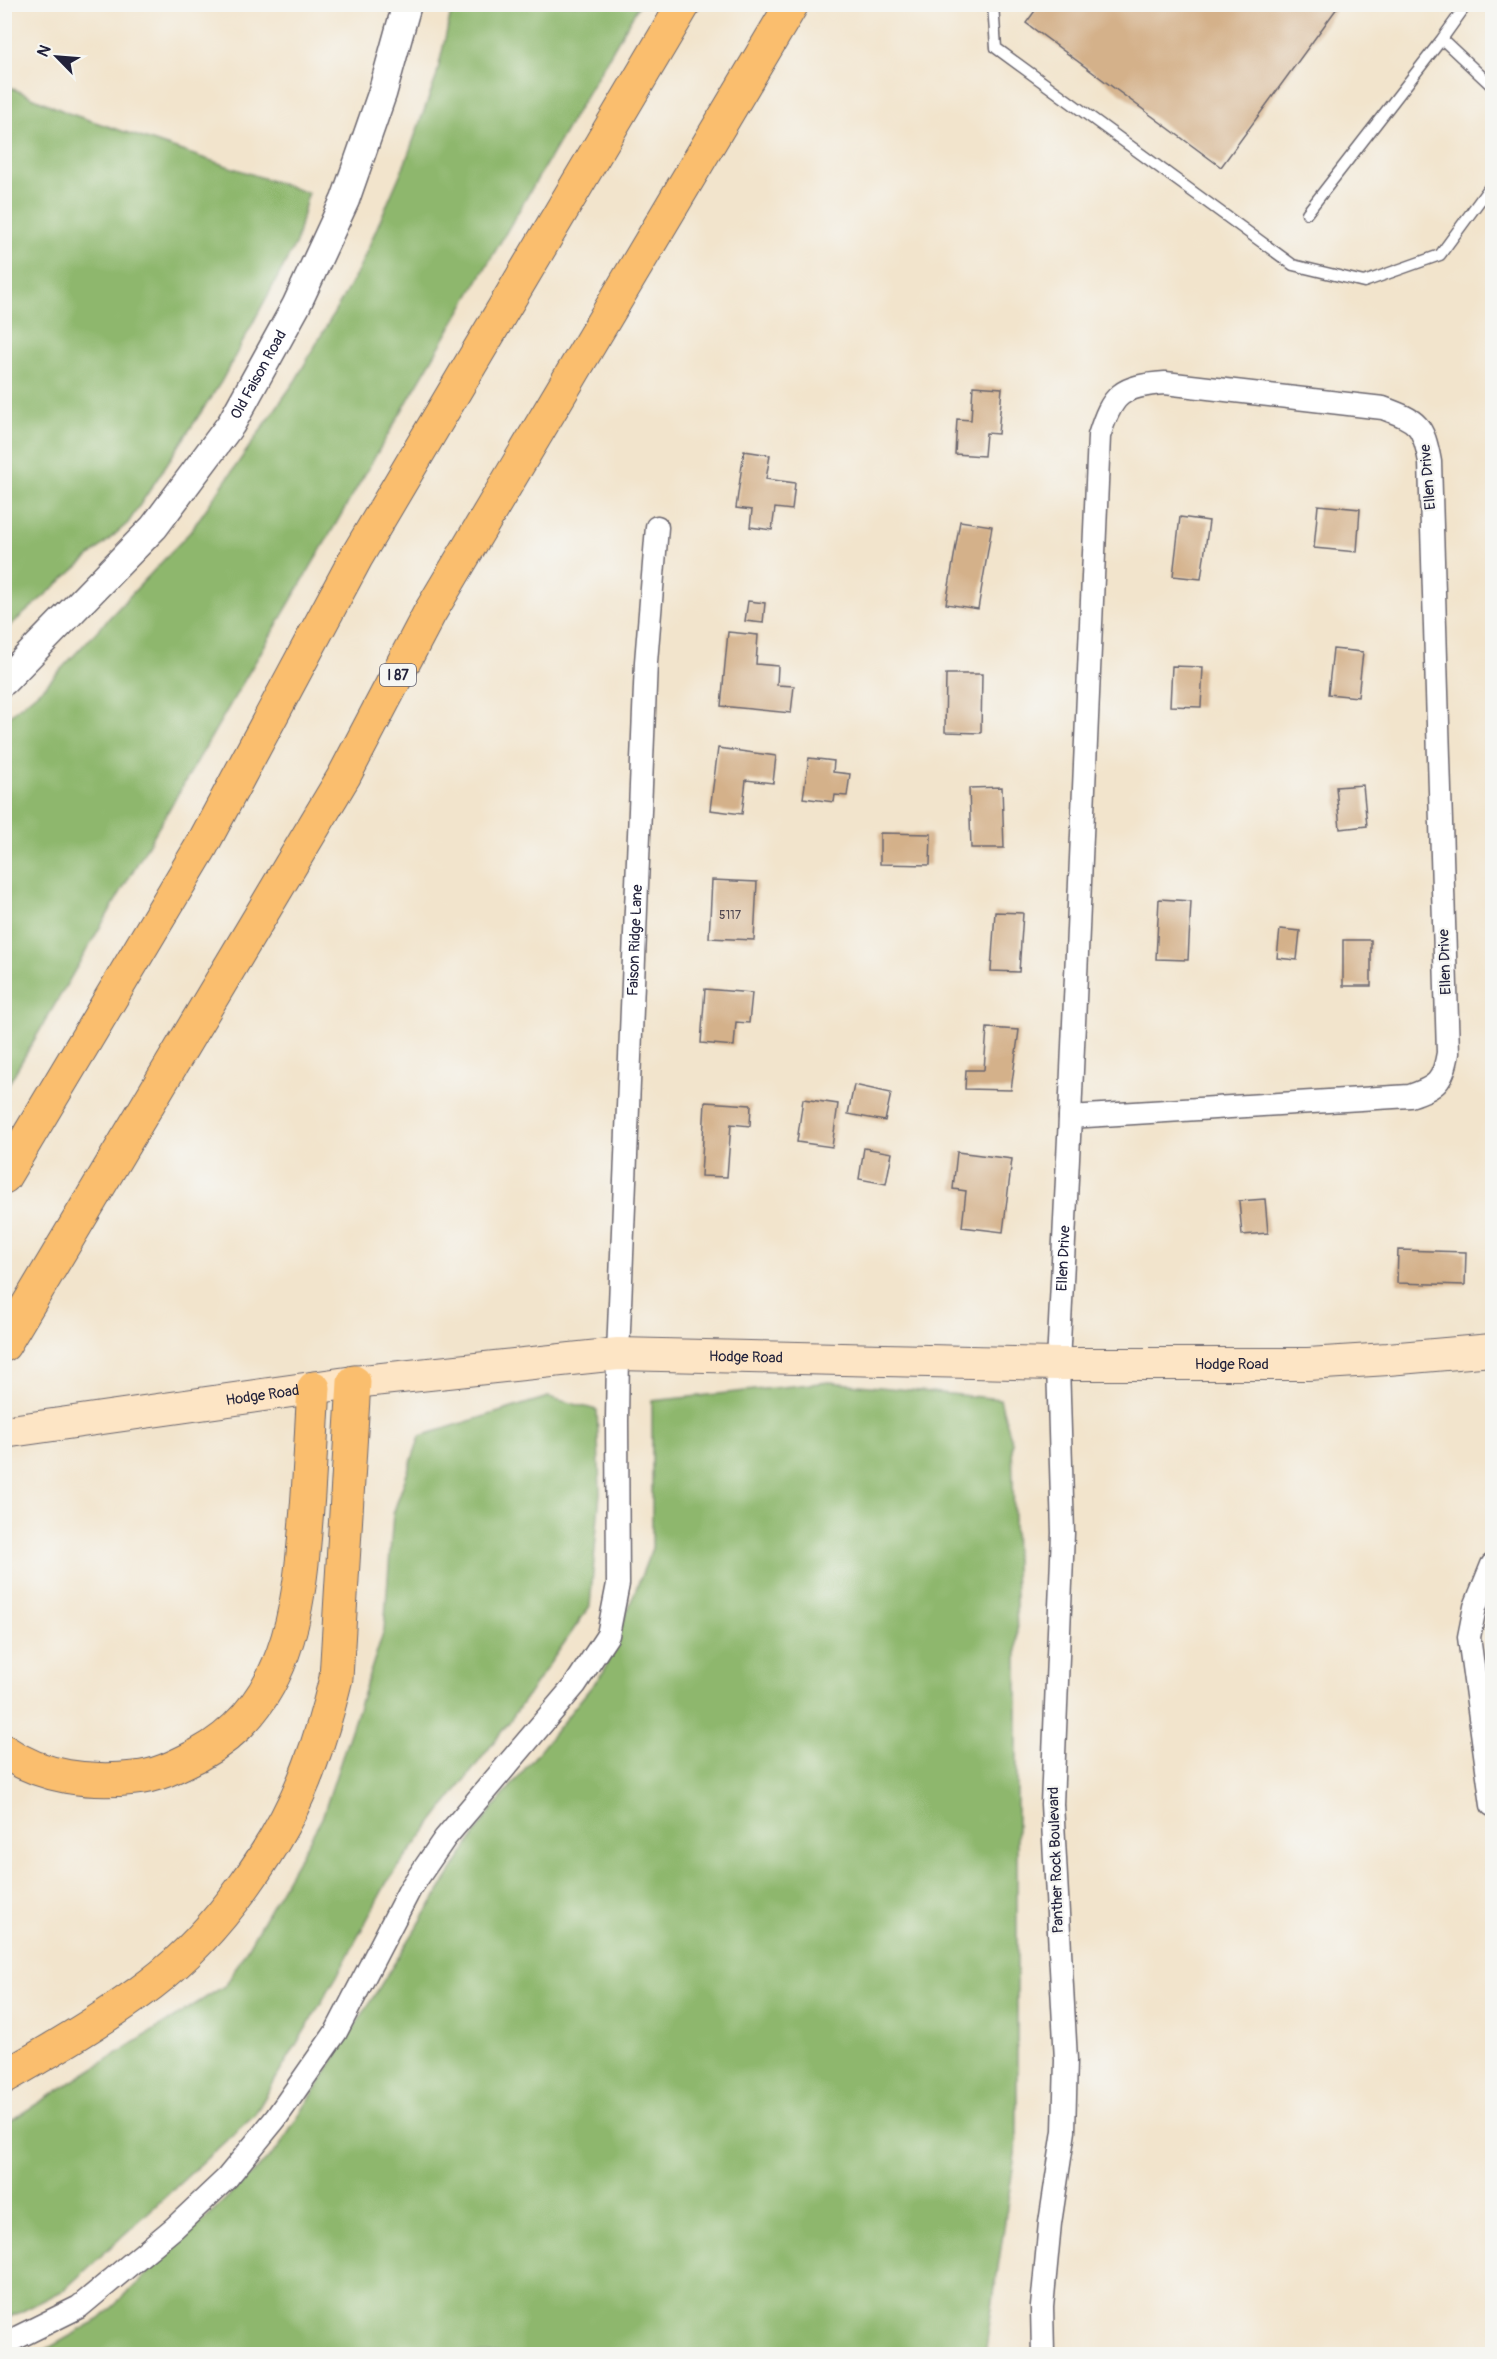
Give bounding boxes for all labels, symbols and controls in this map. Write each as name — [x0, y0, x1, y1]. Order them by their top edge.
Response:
north arrow — [27, 27, 87, 87]
text: N — [33, 42, 56, 60]
street label: Old Faison Road — [226, 327, 290, 423]
street label: Ellen Drive — [1416, 443, 1440, 511]
road number: I 87 — [380, 664, 416, 686]
street label: Faison Ridge Lane — [623, 883, 647, 997]
house number: 5117 — [719, 908, 742, 923]
street label: Ellen Drive — [1434, 928, 1456, 995]
street label: Ellen Drive — [1052, 1224, 1074, 1292]
street label: Hodge Road — [709, 1347, 783, 1367]
street label: Hodge Road — [1195, 1355, 1269, 1374]
street label: Hodge Road — [224, 1380, 300, 1410]
street label: Panther Rock Boulevard — [1044, 1786, 1068, 1934]

